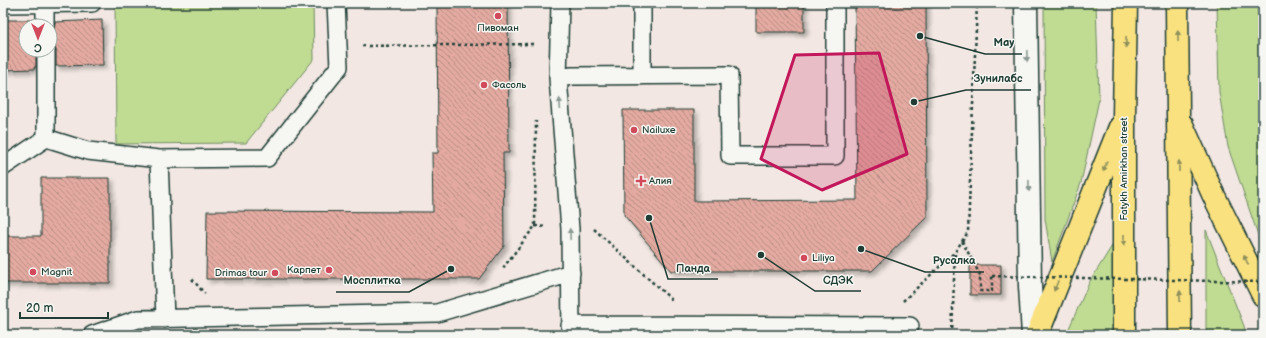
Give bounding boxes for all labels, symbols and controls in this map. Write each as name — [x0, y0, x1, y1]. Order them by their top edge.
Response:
marker: Пивоман — [493, 11, 503, 21]
north arrow — [18, 18, 58, 58]
place label: Пивоман — [477, 22, 519, 34]
one-way arrow — [1175, 29, 1181, 42]
callout: May — [985, 31, 1022, 54]
text: May — [994, 36, 1014, 49]
one-way arrow — [1123, 36, 1129, 49]
text: С — [34, 41, 42, 54]
one-way arrow — [1023, 50, 1030, 62]
callout: Зунилабс — [966, 67, 1031, 90]
text: Зунилабс — [973, 72, 1023, 85]
place label: Фасоль — [492, 79, 526, 91]
marker: Фасоль — [479, 80, 489, 90]
one-way arrow — [557, 98, 564, 110]
street label: Fatykh Amirkhan street — [1118, 117, 1130, 221]
place label: Nailuxe — [642, 124, 676, 136]
marker: Nailuxe — [629, 125, 639, 135]
one-way arrow — [1176, 159, 1182, 172]
one-way arrow — [1101, 160, 1107, 172]
place label: Алия — [648, 175, 672, 187]
marker: Алия — [636, 176, 646, 186]
one-way arrow — [1025, 180, 1032, 192]
one-way arrow — [567, 227, 573, 240]
one-way arrow — [1121, 234, 1127, 247]
callout: Русалка — [925, 249, 984, 272]
place label: Liliya — [812, 252, 835, 264]
marker: Liliya — [799, 253, 809, 263]
text: Русалка — [933, 254, 976, 267]
one-way arrow — [1243, 255, 1249, 266]
callout: Панда — [668, 256, 718, 279]
text: Панда — [676, 262, 711, 275]
place label: Карпет — [287, 264, 321, 276]
marker: Карпет — [324, 265, 334, 275]
place label: Magnit — [41, 266, 72, 278]
marker: Magnit — [28, 267, 38, 277]
place label: Drimas tour — [215, 267, 267, 279]
marker: Drimas tour — [270, 268, 280, 278]
callout: СДЭК — [815, 268, 861, 291]
callout: Мосплитка — [336, 269, 409, 292]
text: Мосплитка — [343, 274, 401, 287]
text: СДЭК — [823, 274, 854, 287]
one-way arrow — [1053, 281, 1059, 293]
one-way arrow — [1177, 289, 1183, 302]
scale bar — [20, 294, 108, 320]
text: 20 m — [26, 301, 53, 316]

